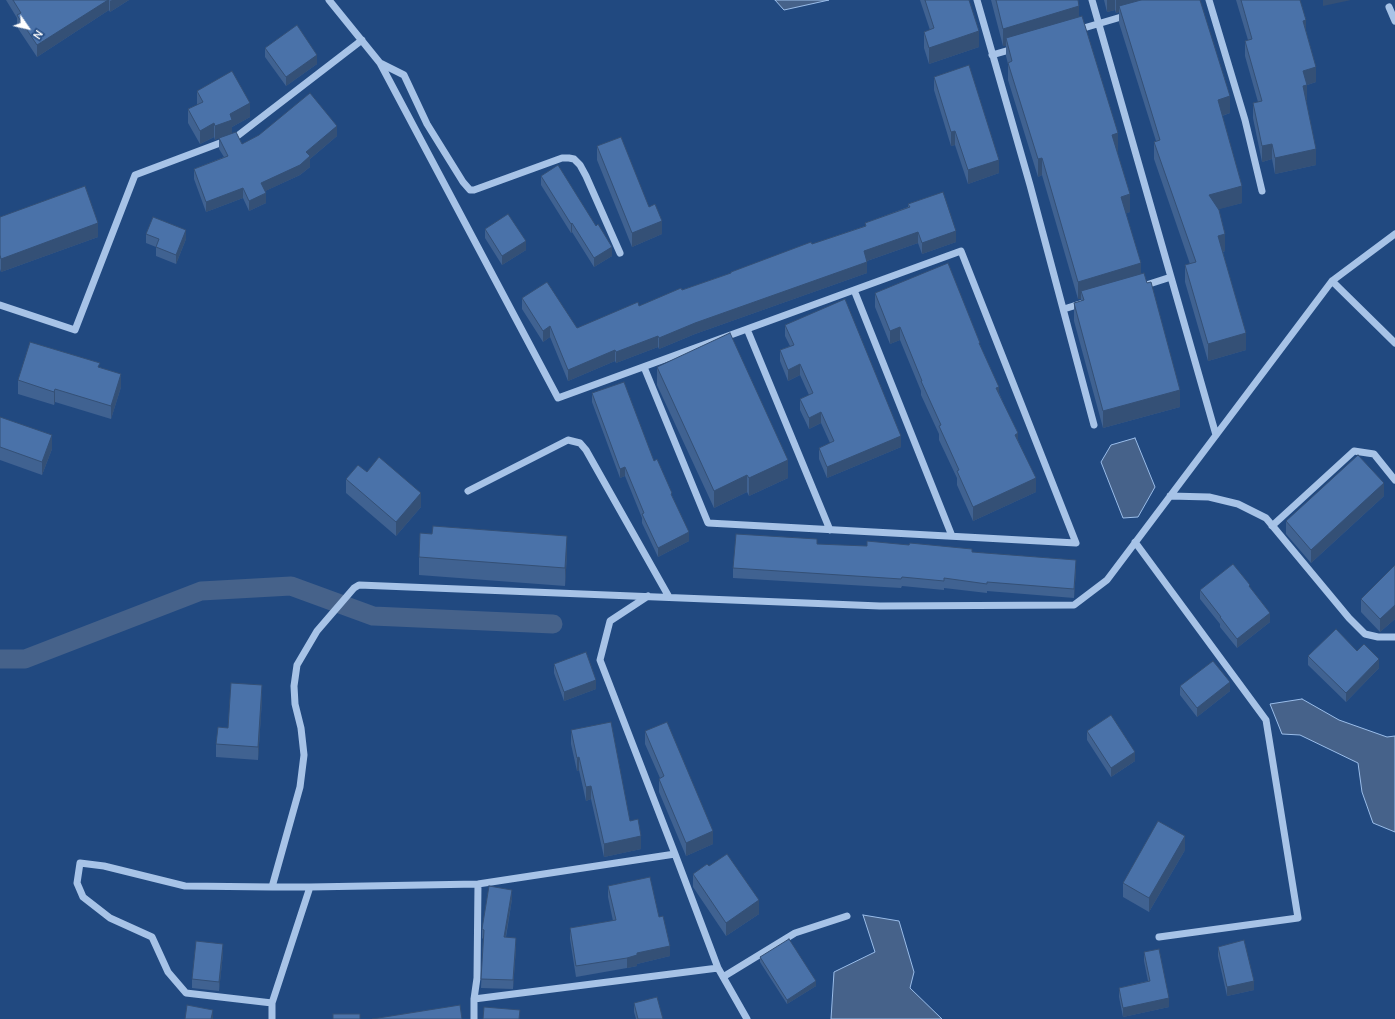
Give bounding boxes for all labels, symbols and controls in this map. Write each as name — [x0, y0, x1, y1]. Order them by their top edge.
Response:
north arrow — [8, 8, 48, 48]
text: N — [30, 28, 47, 42]

